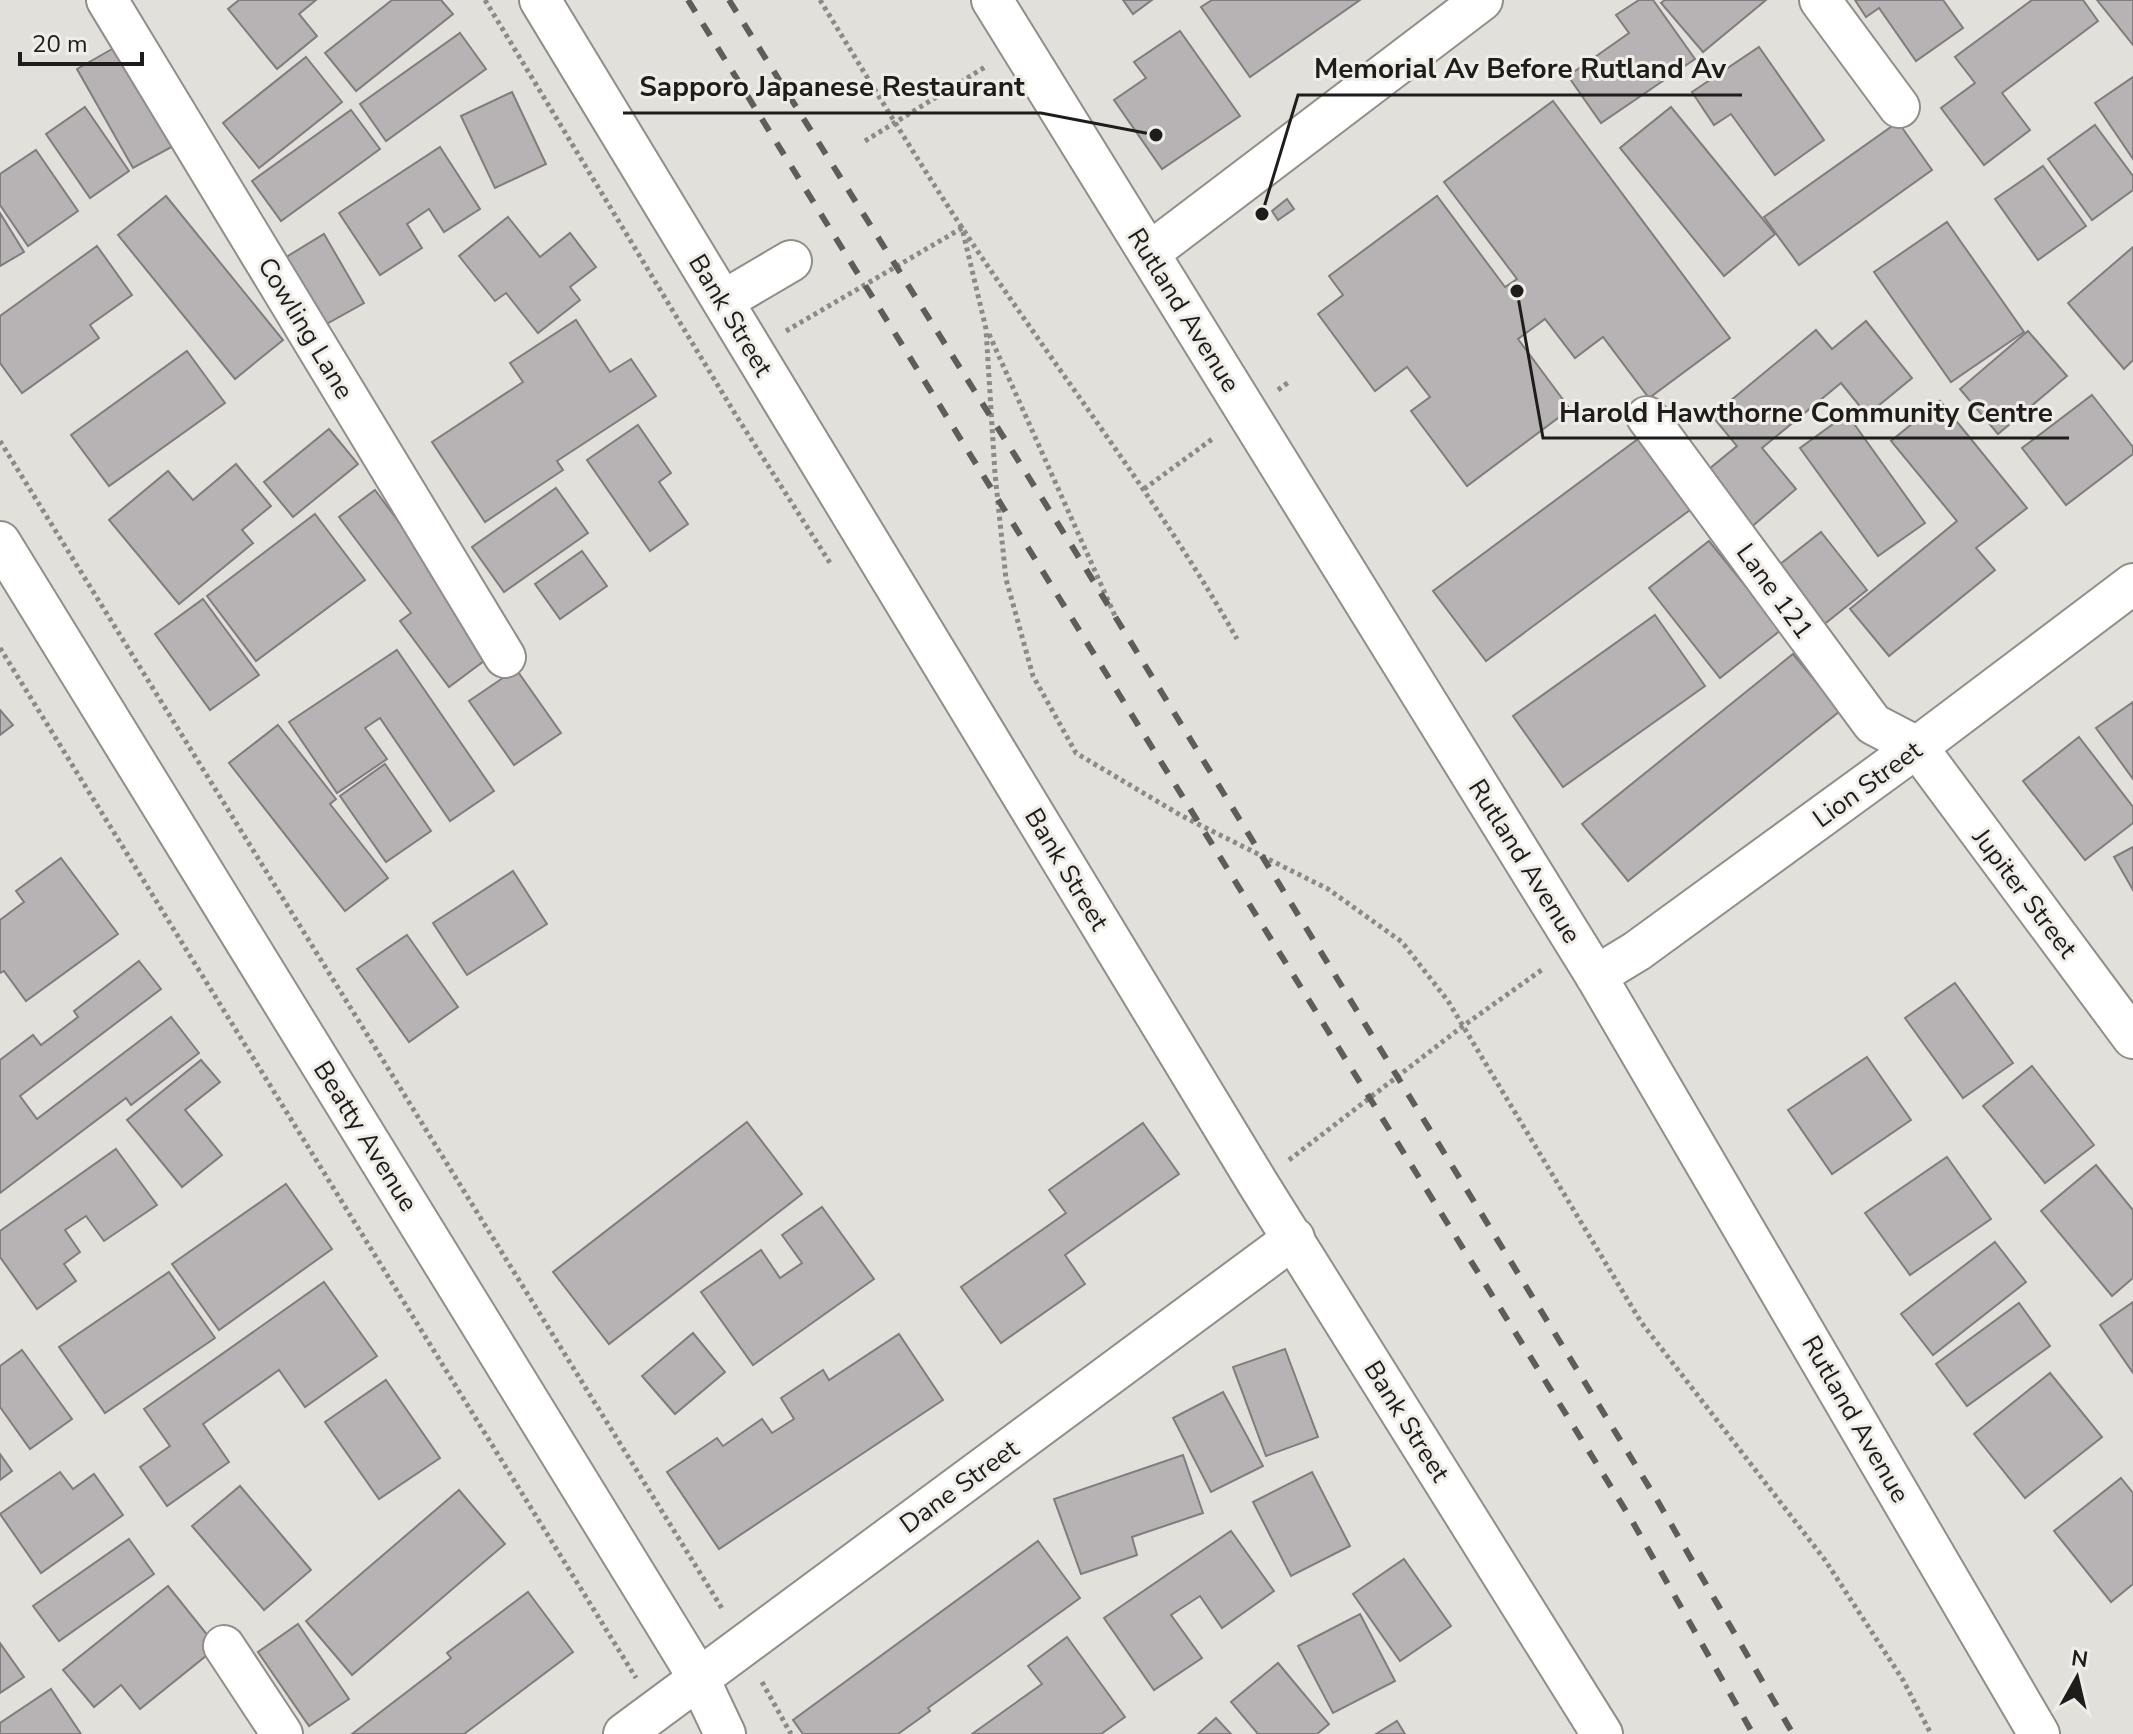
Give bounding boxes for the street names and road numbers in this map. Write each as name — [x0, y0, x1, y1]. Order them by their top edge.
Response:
street label: Rutland Avenue — [1119, 221, 1248, 399]
street label: Bank Street — [680, 248, 781, 384]
street label: Cowling Lane — [249, 251, 362, 406]
street label: Lane 121 — [1728, 537, 1821, 646]
street label: Lion Street — [1806, 732, 1930, 836]
street label: Rutland Avenue — [1460, 772, 1589, 950]
street label: Bank Street — [1016, 802, 1117, 938]
street label: Jupiter Street — [1964, 821, 2085, 966]
street label: Beatty Avenue — [305, 1054, 426, 1218]
street label: Rutland Avenue — [1793, 1329, 1918, 1509]
street label: Bank Street — [1356, 1354, 1458, 1489]
street label: Dane Street — [893, 1431, 1027, 1542]

